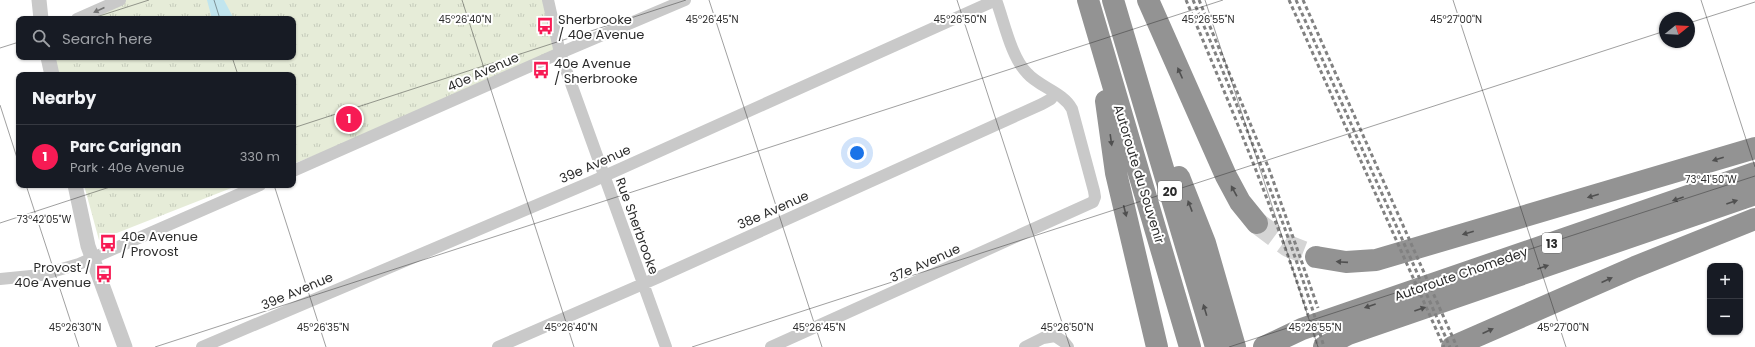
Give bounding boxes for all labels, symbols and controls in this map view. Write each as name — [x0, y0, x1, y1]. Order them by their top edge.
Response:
one-way arrow — [92, 7, 104, 13]
place label: Sherbrooke / 40e Avenue — [558, 10, 644, 44]
text: 45°26'40"N — [439, 12, 491, 27]
text: 45°26'45"N — [686, 12, 738, 27]
text: 45°26'50"N — [934, 12, 986, 27]
text: 45°26'55"N — [1182, 12, 1234, 27]
text: 45°27'00"N — [1430, 12, 1482, 27]
north arrow — [1659, 12, 1695, 48]
search box — [16, 16, 296, 60]
bus stop icon: Sherbrooke / 40e Avenue — [535, 16, 555, 36]
icon: search — [30, 27, 52, 49]
text: Search here — [62, 28, 152, 49]
street label: 40e Avenue — [444, 48, 522, 96]
place label: 40e Avenue / Sherbrooke — [554, 54, 638, 88]
bus stop icon: 40e Avenue / Sherbrooke — [531, 60, 551, 80]
one-way arrow — [1177, 67, 1183, 79]
text: Nearby — [32, 86, 96, 110]
street label: Autoroute du Souvenir — [1109, 102, 1169, 246]
pin: 1 — [336, 104, 362, 134]
one-way arrow — [1108, 134, 1114, 146]
text: Parc Carignan — [70, 136, 181, 157]
street label: 39e Avenue — [556, 140, 634, 188]
your location — [847, 143, 867, 163]
text: 1 — [43, 147, 47, 166]
text: 330 m — [240, 147, 280, 166]
one-way arrow — [1711, 156, 1723, 162]
text: Park · 40e Avenue — [70, 158, 184, 177]
text: 73°41'50"W — [1685, 172, 1737, 187]
street label: Rue Sherbrooke — [611, 175, 663, 277]
road number: 20 — [1158, 181, 1182, 201]
one-way arrow — [1231, 185, 1237, 197]
street label: 38e Avenue — [734, 186, 812, 234]
one-way arrow — [1587, 193, 1599, 199]
one-way arrow — [1672, 197, 1684, 203]
one-way arrow — [1726, 199, 1738, 205]
one-way arrow — [1187, 200, 1193, 212]
one-way arrow — [1122, 205, 1128, 218]
text: 73°42'05"W — [17, 212, 71, 227]
place label: 40e Avenue / Provost — [121, 227, 198, 261]
one-way arrow — [1462, 230, 1474, 236]
bus stop icon: 40e Avenue / Provost — [98, 233, 118, 253]
road number: 13 — [1542, 233, 1562, 253]
street label: 37e Avenue — [887, 239, 963, 287]
street label: Autoroute Chomedey — [1392, 242, 1531, 306]
place label: Provost / 40e Avenue — [14, 258, 91, 292]
one-way arrow — [1336, 258, 1349, 265]
map controls — [1707, 263, 1743, 335]
button: + — [1707, 263, 1743, 299]
bus stop icon: Provost / 40e Avenue — [94, 264, 114, 284]
one-way arrow — [1537, 264, 1549, 270]
street label: 39e Avenue — [258, 267, 336, 315]
one-way arrow — [1602, 276, 1614, 282]
button: − — [1707, 299, 1743, 335]
one-way arrow — [1202, 303, 1208, 315]
one-way arrow — [1364, 303, 1376, 309]
one-way arrow — [1414, 306, 1426, 312]
text: 45°26'30"N — [49, 320, 101, 335]
text: 45°26'35"N — [297, 320, 349, 335]
text: 45°26'40"N — [545, 320, 597, 335]
text: 45°26'45"N — [793, 320, 845, 335]
text: 45°26'50"N — [1041, 320, 1093, 335]
text: 45°26'55"N — [1289, 320, 1341, 335]
text: 45°27'00"N — [1537, 320, 1589, 335]
one-way arrow — [1482, 328, 1494, 335]

